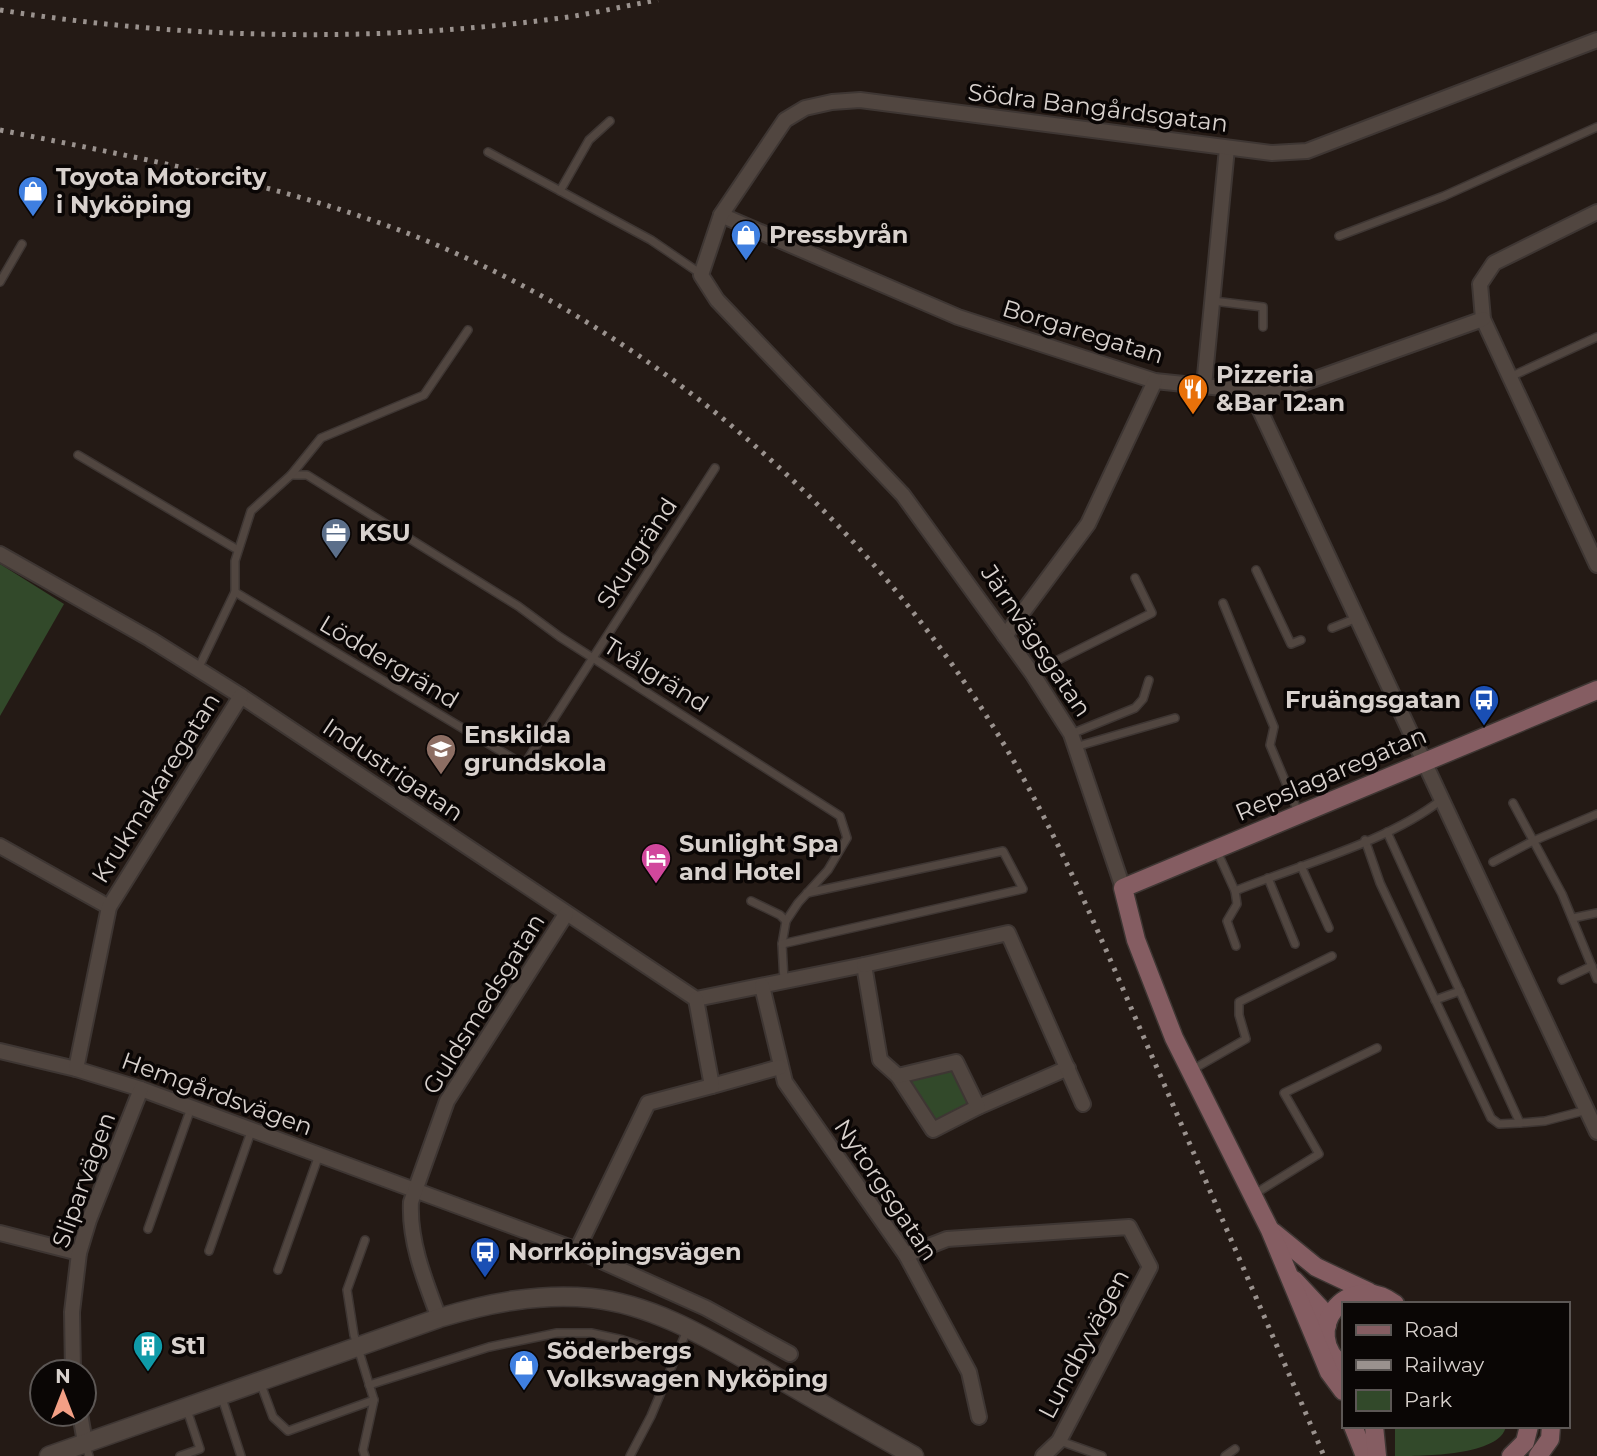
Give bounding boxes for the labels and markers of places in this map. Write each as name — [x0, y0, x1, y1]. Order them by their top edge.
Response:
place label: Toyota Motorcity i Nyköping — [56, 162, 267, 219]
shop icon: Toyota Motorcity i Nyköping — [16, 174, 50, 218]
shop icon: Pressbyrån — [729, 218, 763, 262]
place label: Pressbyrån — [769, 220, 908, 249]
place label: Pizzeria &Bar 12:an — [1216, 360, 1345, 417]
restaurant icon: Pizzeria &Bar 12:an — [1176, 372, 1210, 416]
office icon: KSU — [319, 516, 353, 560]
place label: KSU — [359, 518, 411, 547]
bus stop icon: Fruängsgatan — [1467, 683, 1501, 727]
place label: Fruängsgatan — [1285, 685, 1461, 714]
place label: Enskilda grundskola — [464, 720, 607, 777]
school or university icon: Enskilda grundskola — [424, 732, 458, 776]
place label: Sunlight Spa and Hotel — [679, 829, 839, 886]
hotel icon: Sunlight Spa and Hotel — [639, 841, 673, 885]
bus stop icon: Norrköpingsvägen — [468, 1235, 502, 1279]
place label: Norrköpingsvägen — [508, 1237, 742, 1266]
building icon: St1 — [131, 1329, 165, 1373]
place label: St1 — [171, 1331, 206, 1360]
place label: Söderbergs Volkswagen Nyköping — [546, 1336, 828, 1393]
shop icon: Söderbergs Volkswagen Nyköping — [507, 1348, 541, 1392]

